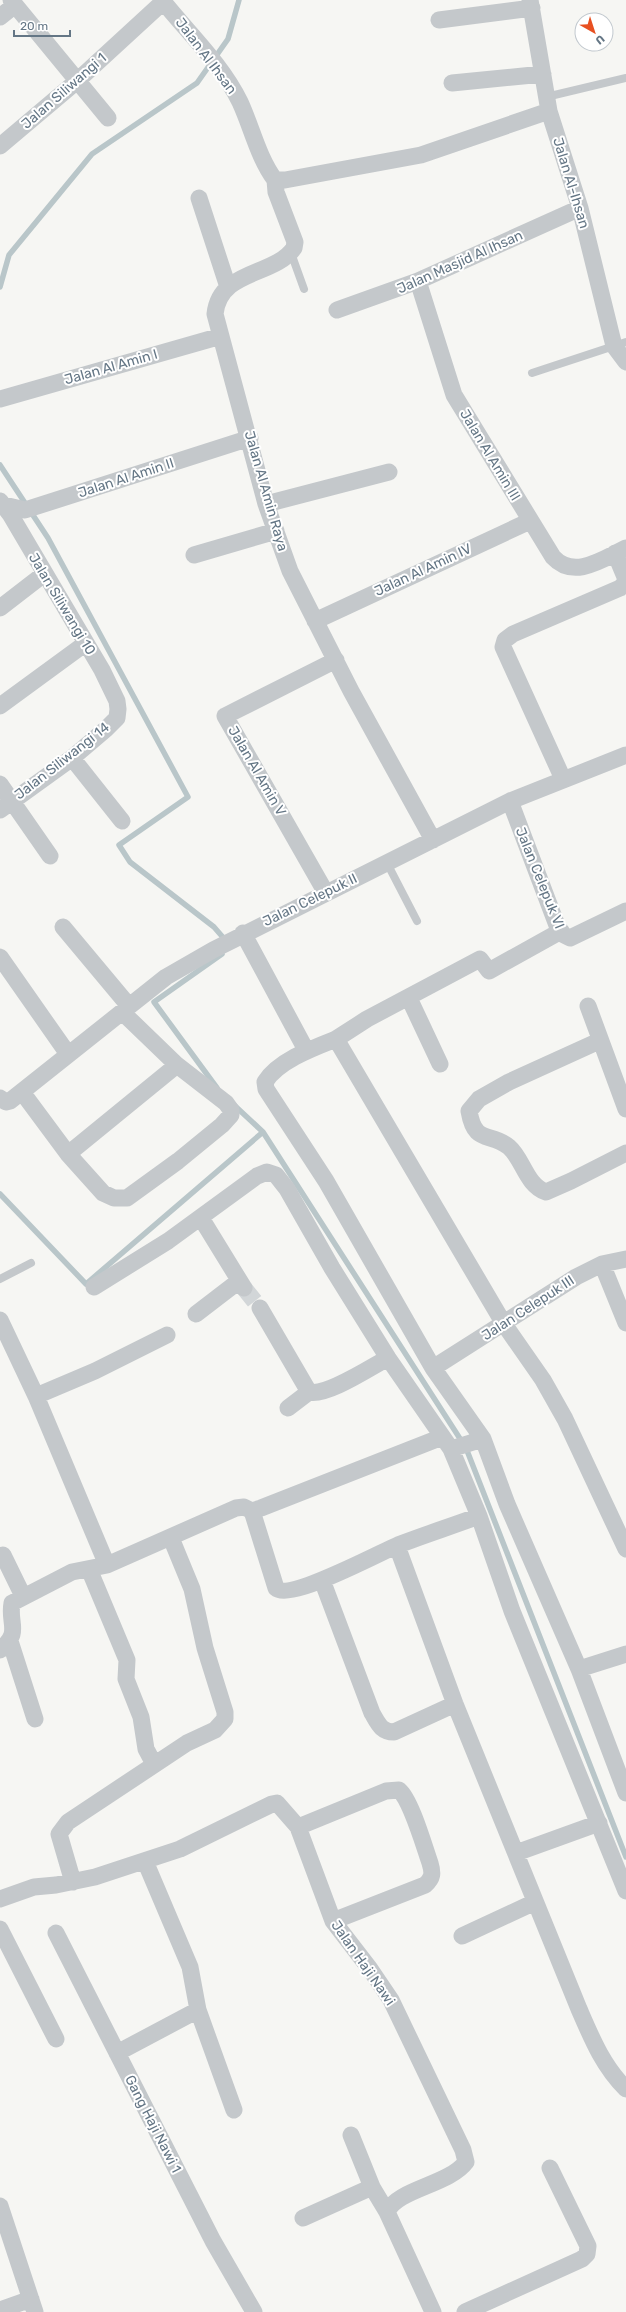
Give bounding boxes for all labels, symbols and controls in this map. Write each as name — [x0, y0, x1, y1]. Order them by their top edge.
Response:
scale bar — [14, 12, 70, 38]
north arrow — [574, 12, 614, 52]
street label: Jalan Al Ihsan — [172, 14, 240, 98]
text: 20 m — [20, 19, 48, 33]
text: U — [593, 32, 607, 47]
street label: Jalan Siliwangi 1 — [18, 50, 110, 132]
street label: Jalan Al-Ihsan — [549, 135, 593, 231]
street label: Jalan Masjid Al Ihsan — [395, 227, 525, 297]
street label: Jalan Al Amin I — [63, 346, 159, 388]
street label: Jalan Al Amin III — [456, 406, 524, 504]
street label: Jalan Al Amin Raya — [241, 429, 291, 553]
street label: Jalan Al Amin II — [76, 454, 176, 502]
street label: Jalan Al Amin IV — [372, 540, 474, 600]
street label: Jalan Siliwangi 10 — [25, 550, 99, 658]
street label: Jalan Siliwangi 14 — [11, 719, 113, 803]
street label: Jalan Al Amin V — [224, 723, 290, 819]
street label: Jalan Celepuk VI — [512, 825, 568, 931]
street label: Jalan Celepuk II — [260, 870, 360, 930]
street label: Jalan Celepuk III — [479, 1272, 577, 1344]
street label: Jalan Haji Nawi — [327, 1917, 399, 2009]
street label: Gang Haji Nawi 1 — [121, 2072, 185, 2176]

